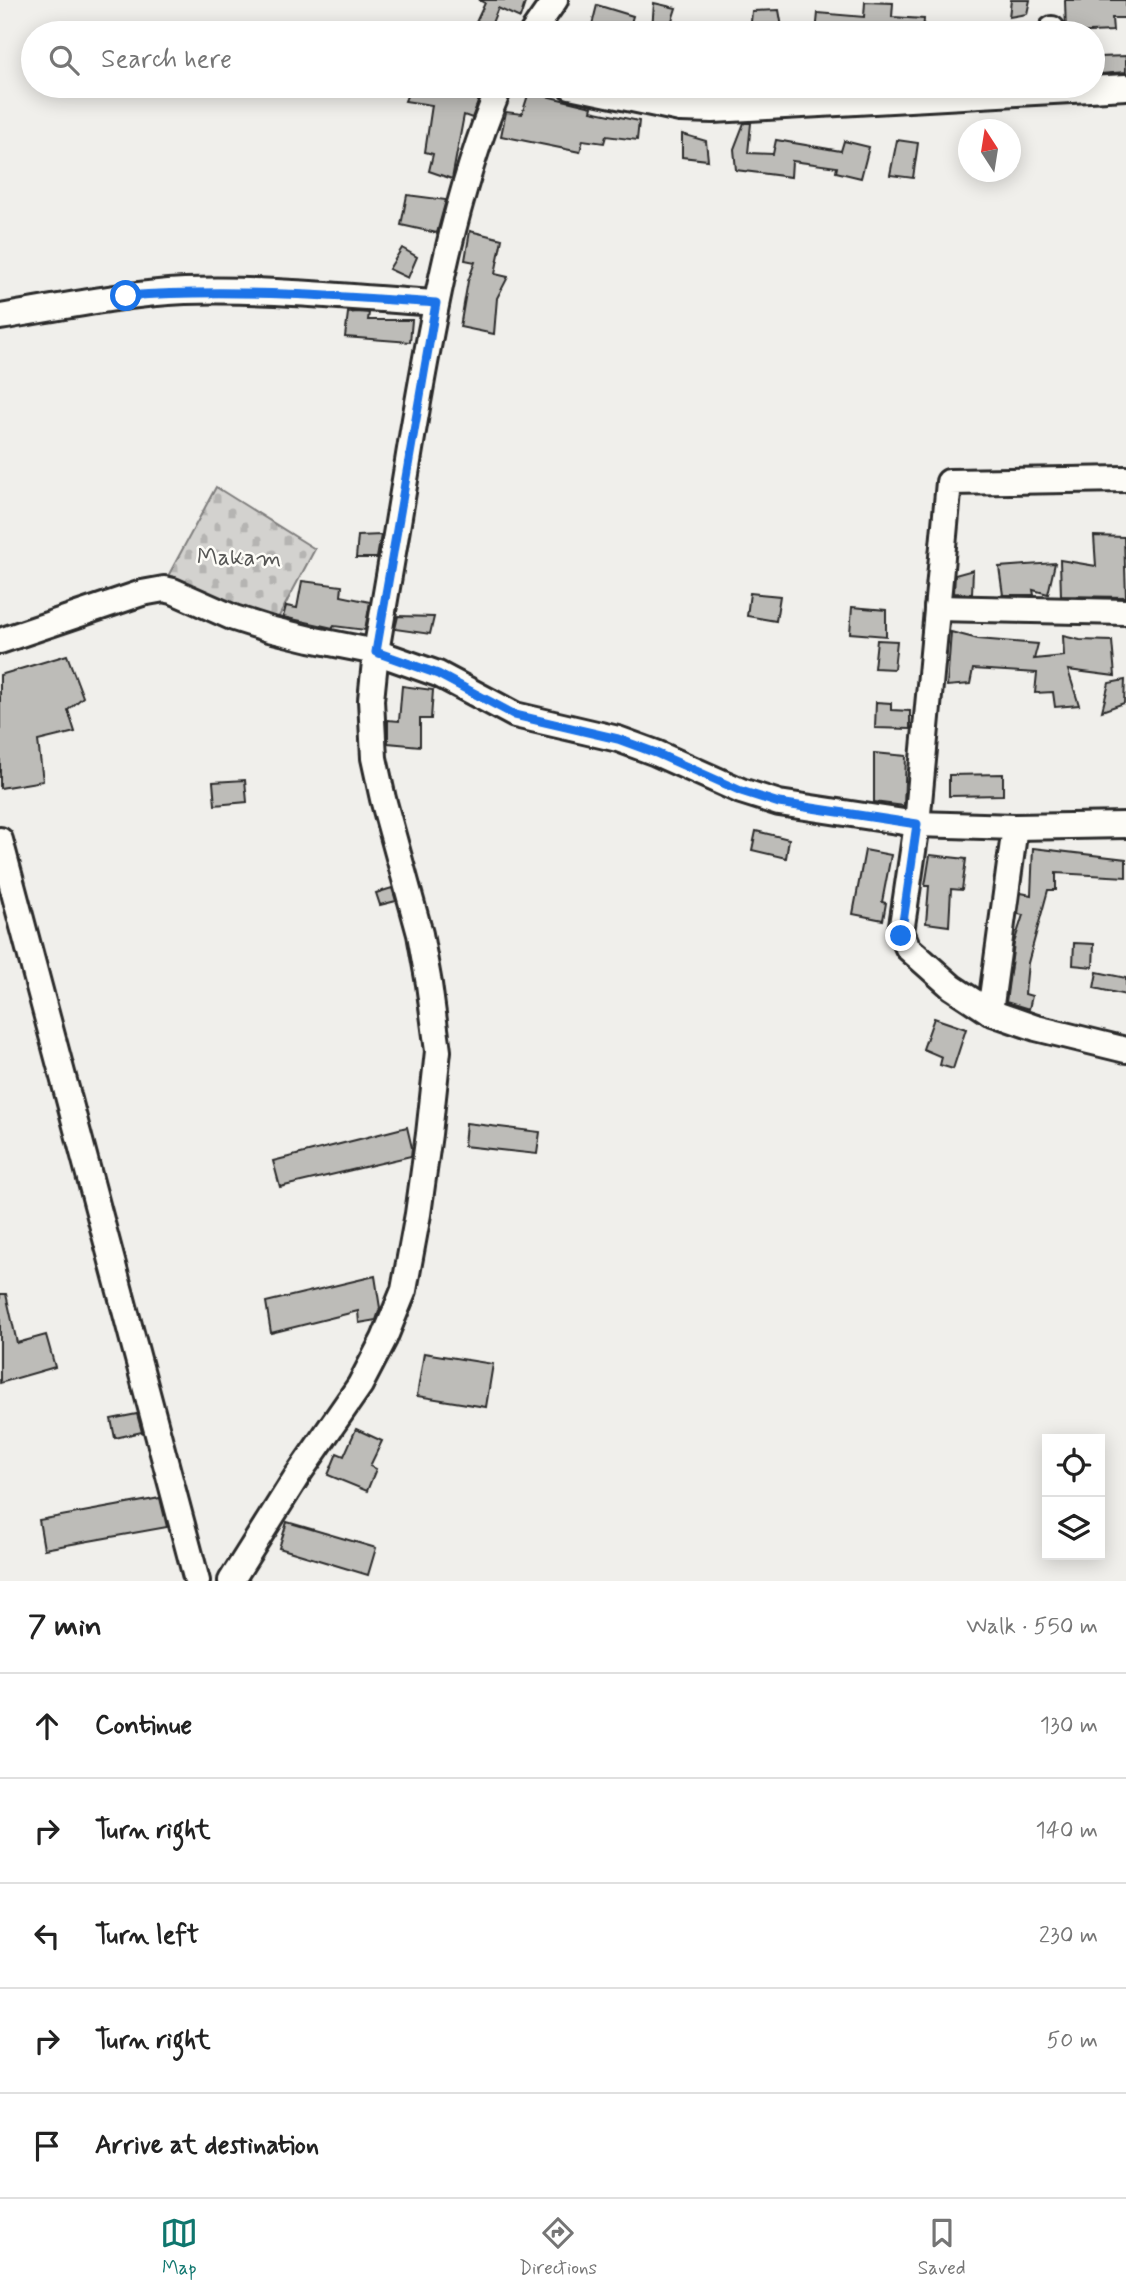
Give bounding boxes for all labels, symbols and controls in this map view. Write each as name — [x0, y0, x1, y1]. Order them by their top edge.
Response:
search box — [21, 21, 1105, 98]
icon: search — [45, 41, 83, 79]
text: Search here — [101, 43, 232, 77]
north arrow — [958, 119, 1021, 182]
route start — [110, 280, 141, 311]
park label: Makam — [197, 543, 281, 574]
route end — [885, 920, 916, 951]
map controls — [1042, 1434, 1105, 1560]
button: locate — [1042, 1434, 1105, 1497]
button: layers — [1042, 1497, 1105, 1560]
text: 7 min — [28, 1607, 102, 1646]
text: Walk · 550 m — [966, 1612, 1098, 1642]
icon: ahead — [28, 1707, 66, 1745]
text: Continue — [95, 1709, 192, 1743]
text: 130 m — [1040, 1711, 1098, 1741]
icon: right — [28, 1812, 66, 1850]
text: Turn right — [95, 1814, 211, 1848]
text: 140 m — [1035, 1816, 1098, 1846]
icon: left — [28, 1917, 66, 1955]
text: Turn left — [95, 1919, 199, 1953]
text: 230 m — [1039, 1921, 1098, 1951]
icon: right — [28, 2022, 66, 2060]
text: Turn right — [95, 2024, 211, 2058]
text: 50 m — [1047, 2026, 1098, 2056]
icon: arrive — [28, 2127, 66, 2165]
text: Arrive at destination — [95, 2129, 319, 2163]
tab: Map — [160, 2214, 198, 2281]
tab: Directions — [519, 2214, 597, 2281]
tab: Saved — [918, 2214, 966, 2281]

